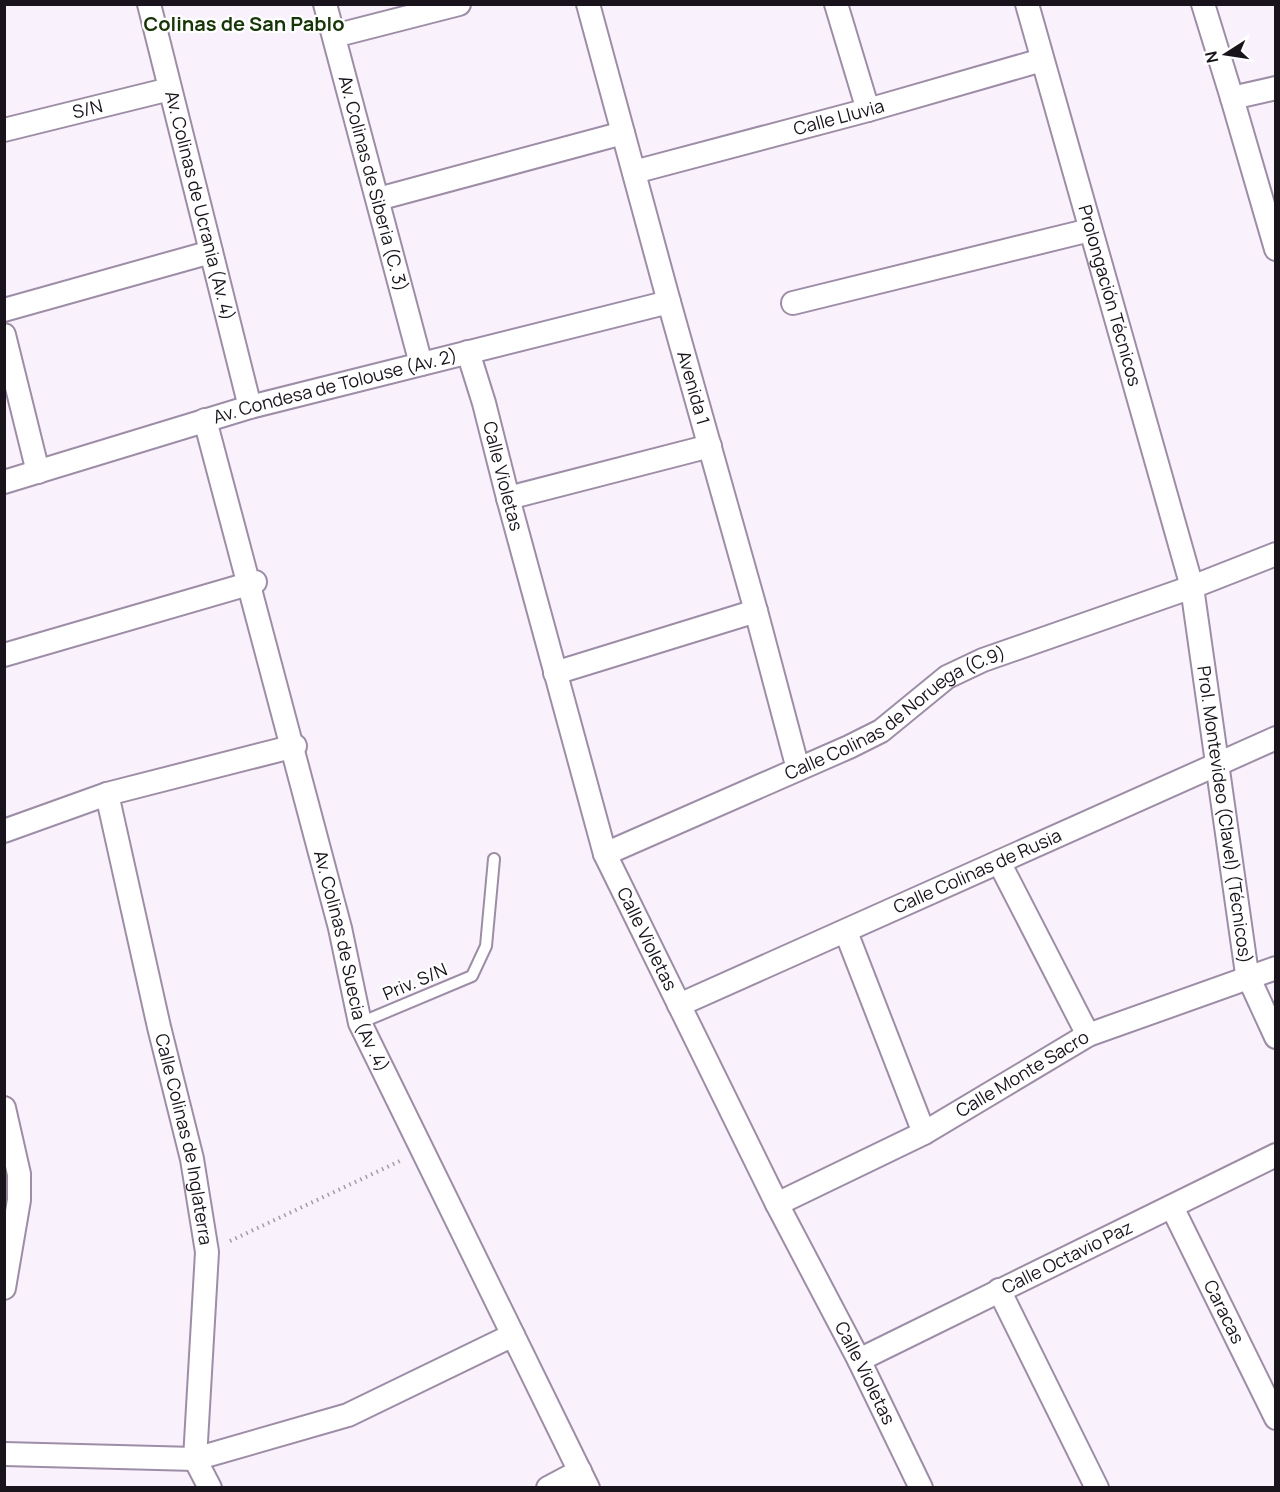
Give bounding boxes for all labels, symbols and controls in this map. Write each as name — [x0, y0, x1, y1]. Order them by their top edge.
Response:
district label: Colinas de San Pablo — [143, 10, 345, 37]
north arrow — [1196, 24, 1256, 84]
text: N — [1199, 49, 1223, 65]
street label: Av. Colinas de Siberia (C. 3) — [334, 73, 414, 294]
street label: Av. Colinas de Ucrania (Av. 4) — [160, 88, 241, 323]
street label: S/N — [70, 93, 105, 124]
street label: Calle Lluvia — [791, 93, 887, 140]
street label: Prolongación Técnicos — [1073, 202, 1148, 389]
street label: Av. Condesa de Tolouse (Av. 2) — [210, 343, 460, 429]
street label: Avenida 1 — [672, 348, 716, 427]
street label: Calle Violetas — [478, 419, 529, 533]
street label: Calle Colinas de Noruega (C.9) — [781, 640, 1009, 785]
street label: Prol. Montevideo (Clavel) (Técnicos) — [1192, 664, 1258, 965]
street label: Calle Colinas de Rusia — [889, 823, 1065, 919]
street label: Av. Colinas de Suecia (Av .4) — [309, 848, 395, 1076]
street label: Calle Violetas — [612, 883, 683, 994]
street label: Priv. S/N — [379, 957, 451, 1005]
street label: Calle Monte Sacro — [951, 1024, 1093, 1122]
street label: Calle Colinas de Inglaterra — [150, 1031, 219, 1247]
street label: Calle Octavio Paz — [997, 1214, 1136, 1299]
street label: Caracas — [1199, 1276, 1251, 1347]
street label: Calle Violetas — [830, 1317, 901, 1428]

